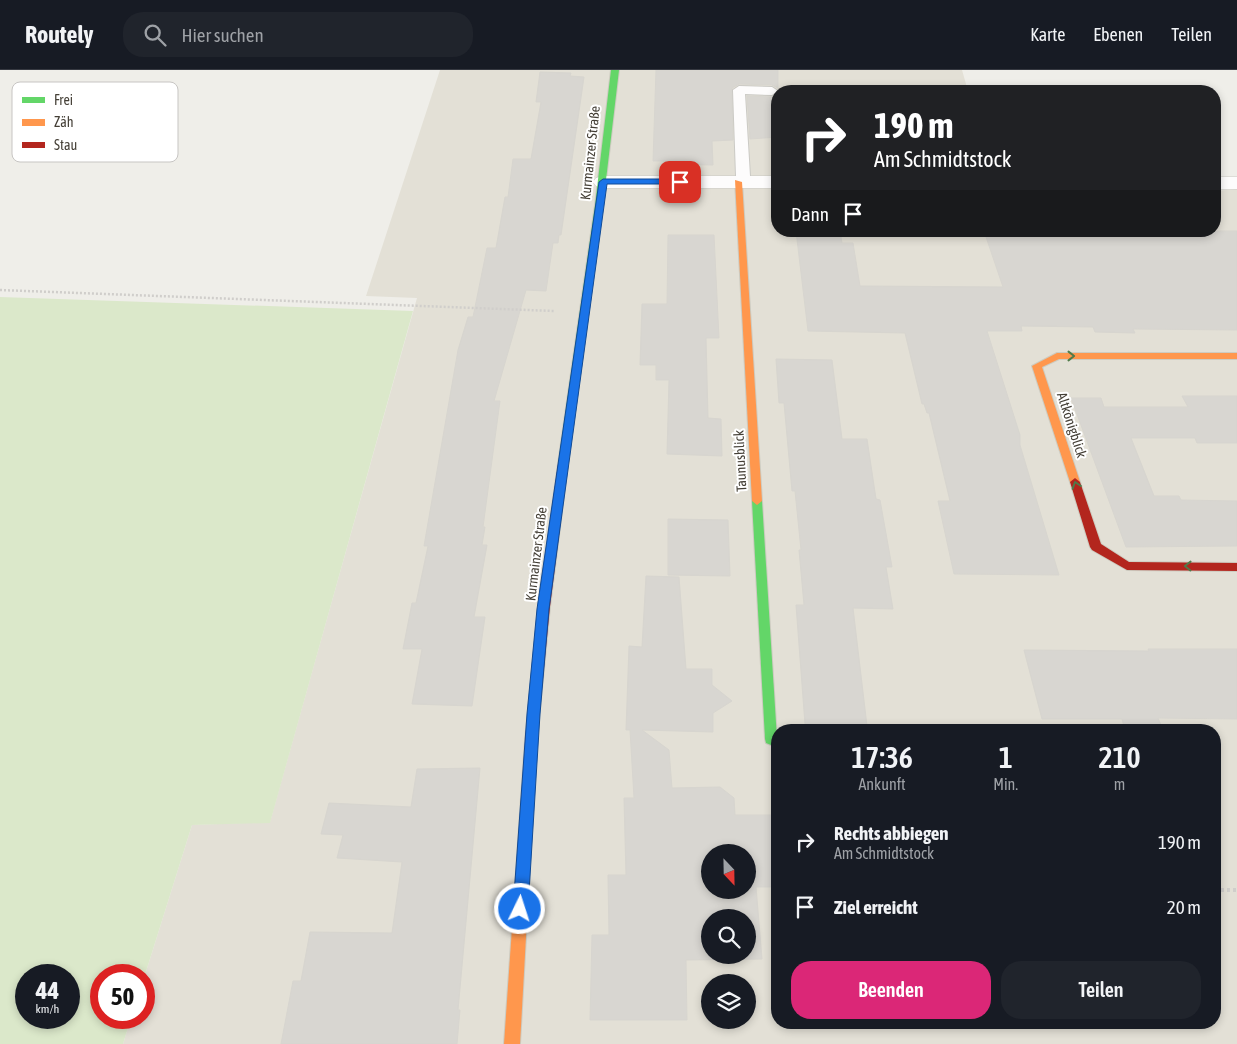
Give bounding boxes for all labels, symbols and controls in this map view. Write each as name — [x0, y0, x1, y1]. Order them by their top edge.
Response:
search box — [123, 12, 473, 57]
text: Routely — [25, 21, 93, 48]
icon: search — [141, 21, 169, 49]
text: Hier suchen — [181, 24, 264, 46]
text: Karte — [1030, 24, 1065, 45]
text: Ebenen — [1093, 24, 1143, 45]
text: Teilen — [1171, 24, 1212, 45]
legend — [12, 82, 178, 162]
text: Frei — [54, 92, 73, 108]
street label: Kurmainzer Straße — [577, 105, 603, 201]
icon: right — [791, 105, 856, 170]
text: 190 m — [874, 105, 953, 145]
text: Zäh — [54, 114, 74, 130]
text: Stau — [54, 137, 77, 153]
text: Am Schmidtstock — [874, 146, 1011, 172]
pin — [659, 161, 701, 203]
icon: arrive — [666, 168, 694, 196]
icon: arrive — [839, 200, 867, 228]
text: Dann — [791, 203, 829, 225]
one-way arrow — [1068, 351, 1075, 361]
street label: Altkönigblick — [1054, 390, 1090, 460]
street label: Taunusblick — [730, 430, 750, 492]
one-way arrow — [1071, 482, 1081, 490]
street label: Kurmainzer Straße — [522, 506, 550, 602]
one-way arrow — [1184, 561, 1192, 572]
text: 17:36 — [851, 740, 913, 774]
text: 1 — [999, 740, 1013, 774]
text: 210 — [1098, 740, 1141, 774]
text: Ankunft — [859, 775, 906, 793]
text: Min. — [993, 775, 1018, 793]
text: m — [1114, 775, 1125, 793]
text: Rechts abbiegen — [834, 822, 949, 844]
icon: right — [791, 828, 819, 856]
text: 190 m — [1158, 831, 1201, 853]
north arrow — [701, 844, 756, 899]
map controls — [701, 844, 756, 1029]
text: Am Schmidtstock — [834, 844, 934, 862]
position arrow — [493, 882, 545, 934]
icon: arrive — [791, 893, 819, 921]
text: Ziel erreicht — [834, 896, 918, 918]
text: 20 m — [1167, 896, 1201, 918]
button: search — [701, 909, 756, 964]
button: Beenden — [791, 961, 991, 1019]
button: Teilen — [1001, 961, 1201, 1019]
speed limit sign: 50 — [90, 964, 155, 1029]
button: layers — [701, 974, 756, 1029]
text: 44 — [36, 976, 59, 1004]
text: km/h — [36, 1002, 59, 1016]

